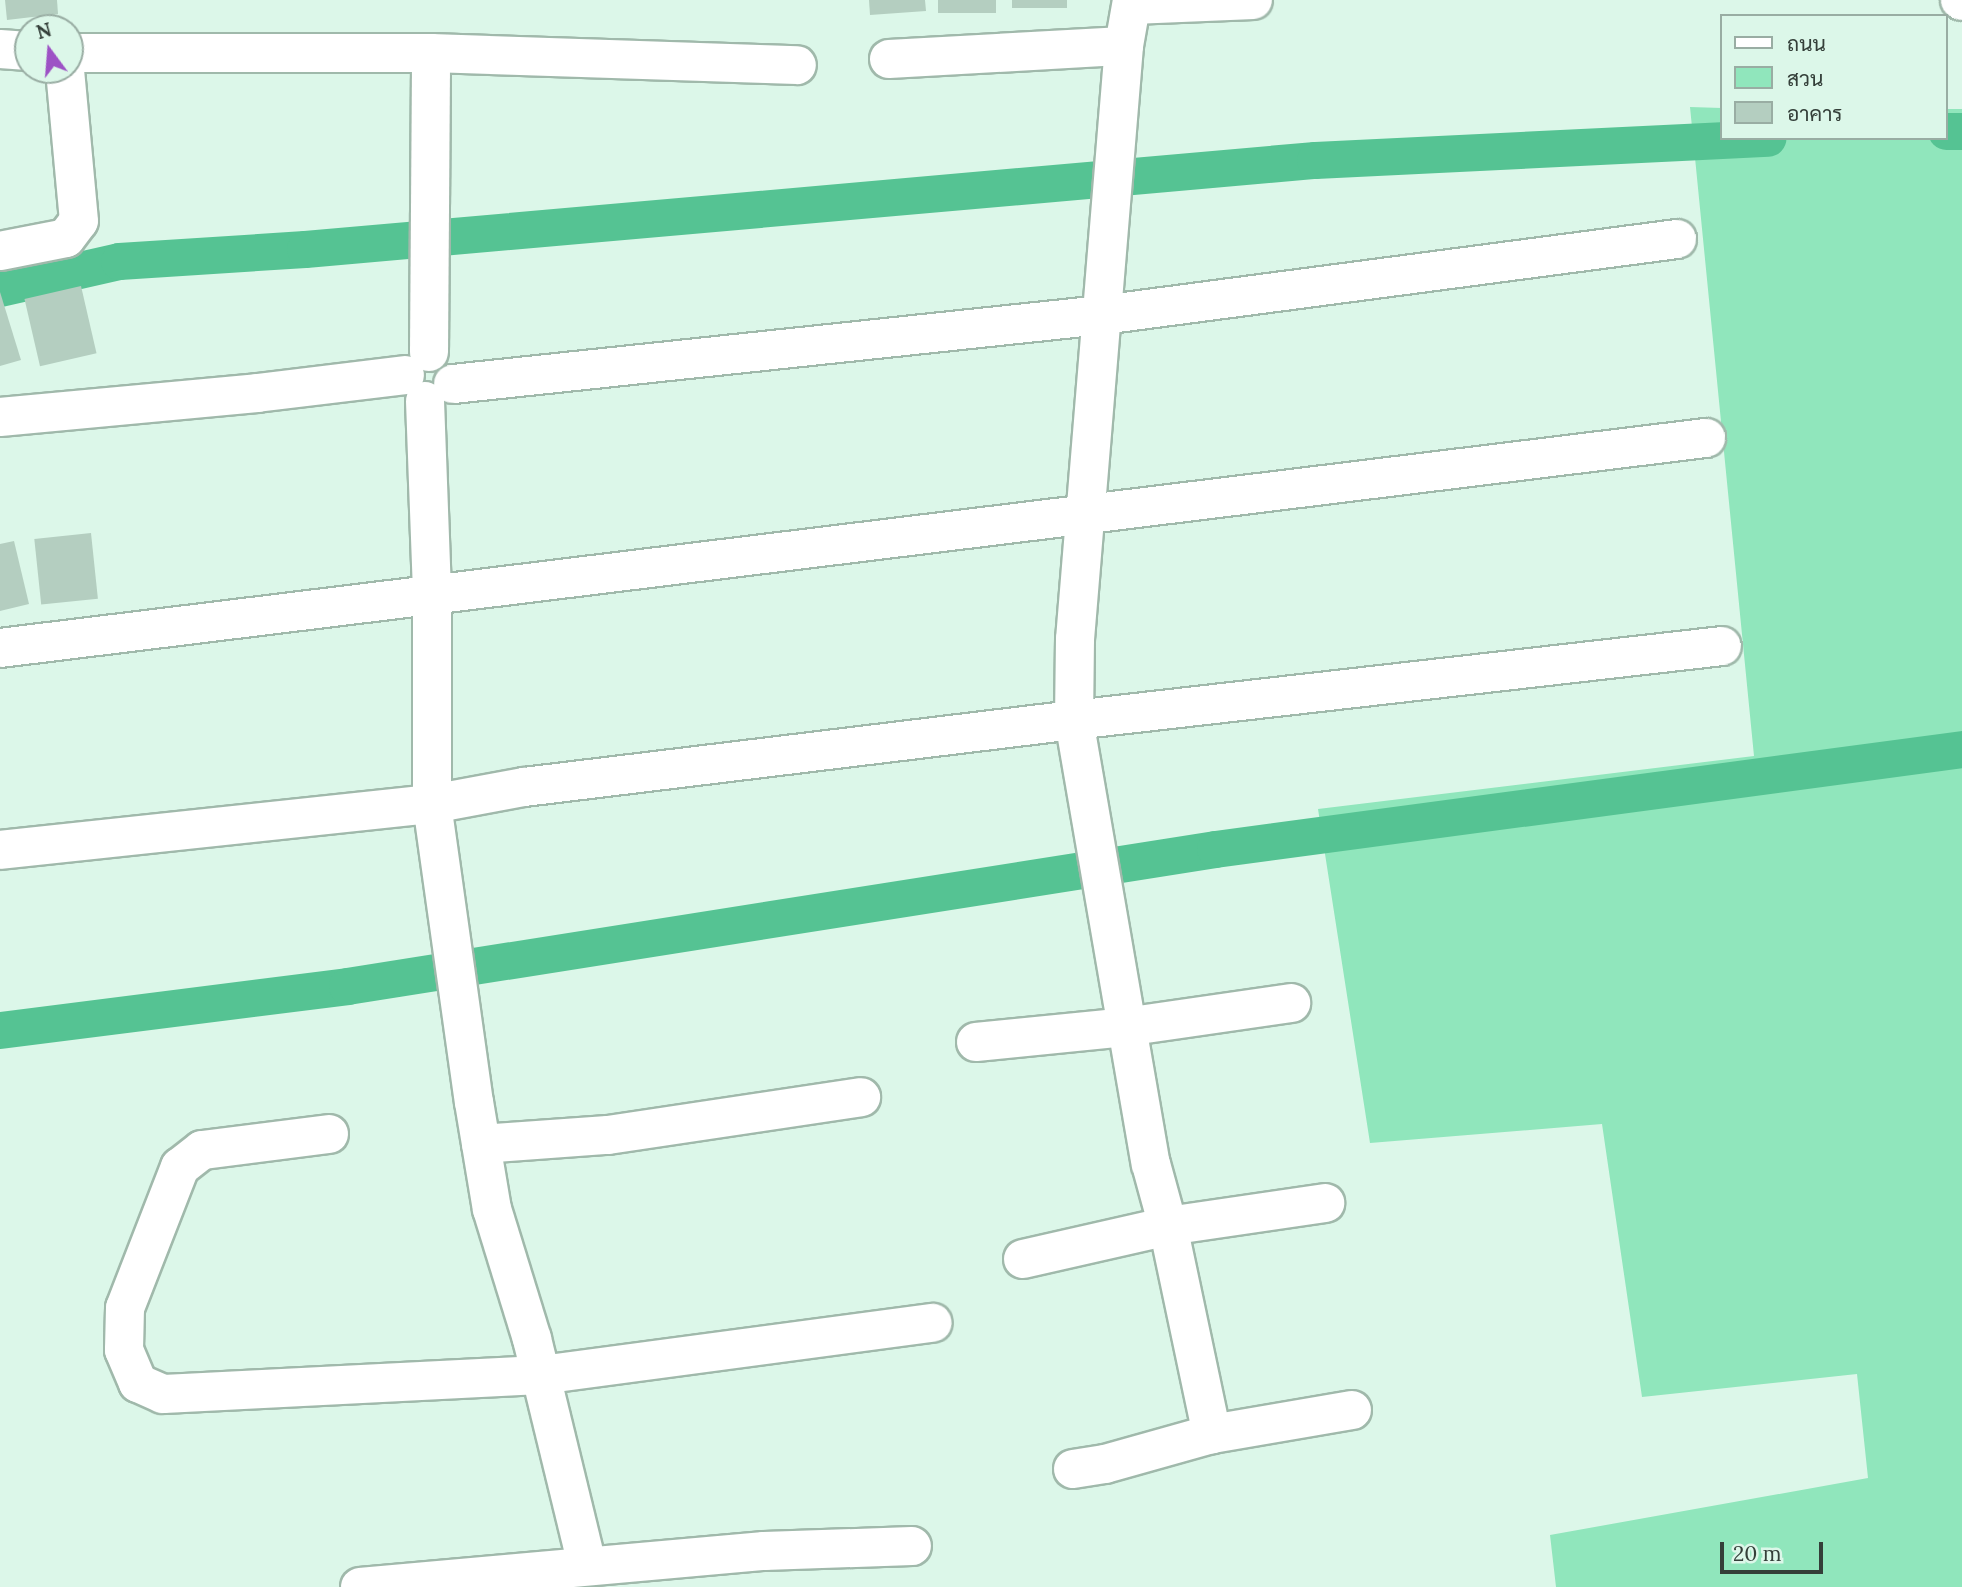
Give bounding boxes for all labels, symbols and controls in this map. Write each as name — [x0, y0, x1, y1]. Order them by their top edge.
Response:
north arrow — [14, 14, 84, 84]
legend — [1720, 14, 1948, 140]
text: N — [33, 17, 54, 44]
text: ถนน — [1787, 30, 1826, 57]
text: สวน — [1787, 65, 1823, 92]
text: อาคาร — [1787, 100, 1843, 127]
scale bar — [1724, 1528, 1827, 1572]
text: 20 m — [1733, 1540, 1782, 1567]

